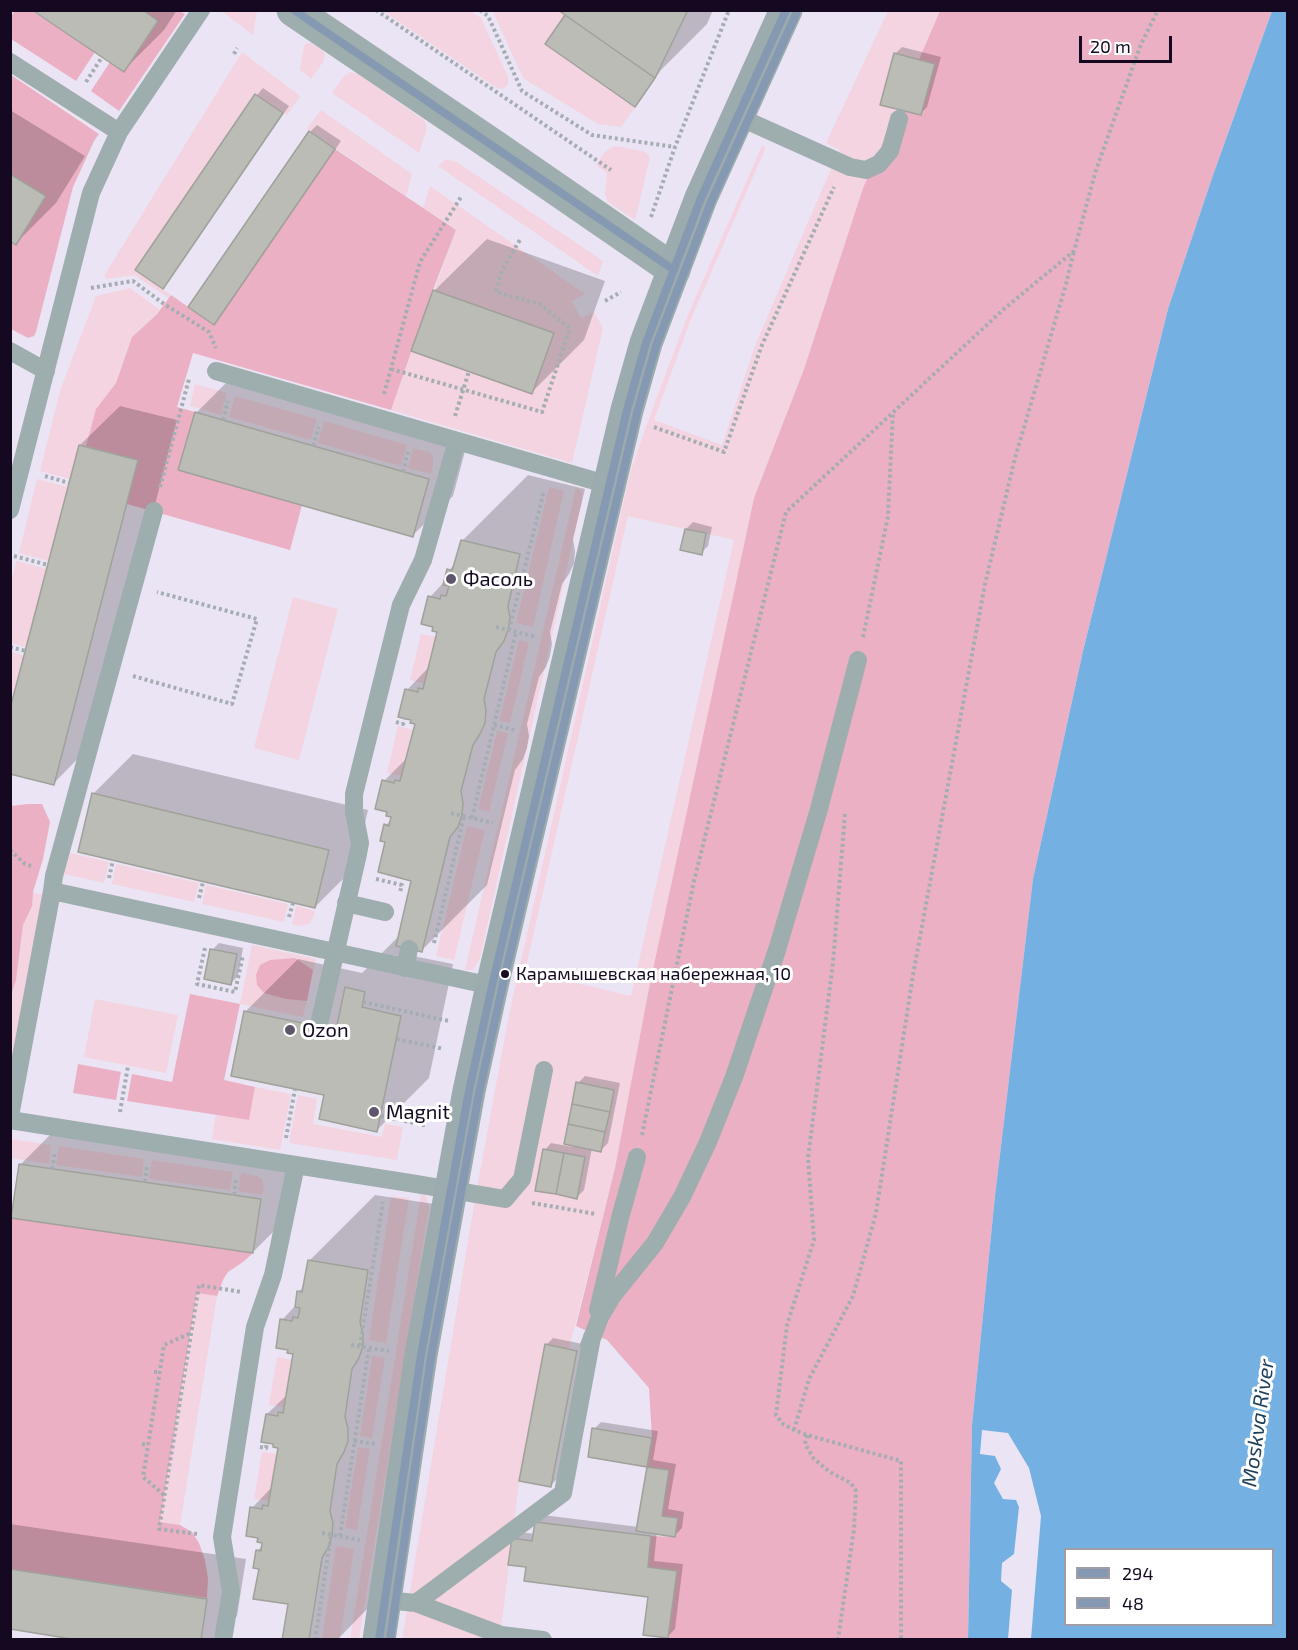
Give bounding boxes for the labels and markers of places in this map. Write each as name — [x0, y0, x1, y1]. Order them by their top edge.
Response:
place label: Фасоль — [463, 567, 533, 591]
marker: Фасоль — [444, 572, 458, 586]
place label: Карамышевская набережная, 10 — [516, 963, 791, 985]
marker: Карамышевская набережная, 10 — [499, 968, 511, 980]
place label: Ozon — [302, 1018, 349, 1042]
marker: Ozon — [283, 1023, 297, 1037]
place label: Magnit — [386, 1100, 450, 1124]
marker: Magnit — [367, 1105, 381, 1119]

